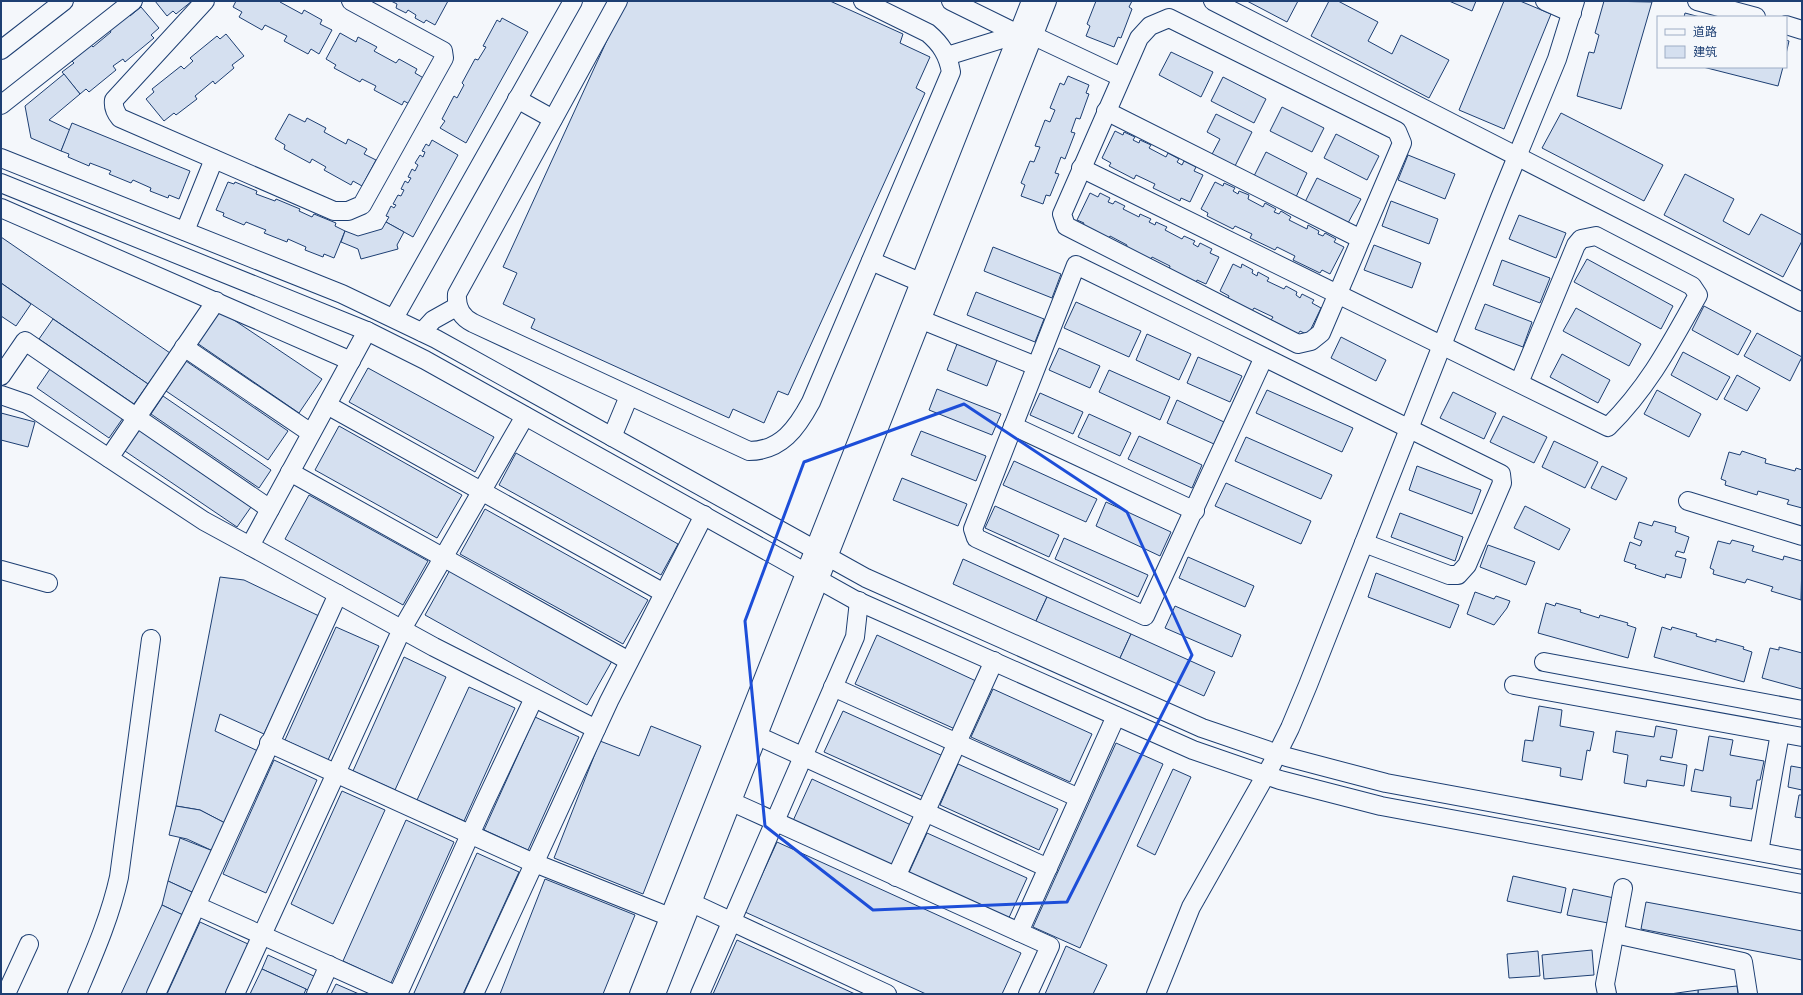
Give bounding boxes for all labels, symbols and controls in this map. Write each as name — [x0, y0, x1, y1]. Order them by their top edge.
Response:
legend — [1657, 16, 1787, 68]
text: 道路 — [1693, 24, 1717, 39]
text: 建筑 — [1693, 44, 1717, 59]

